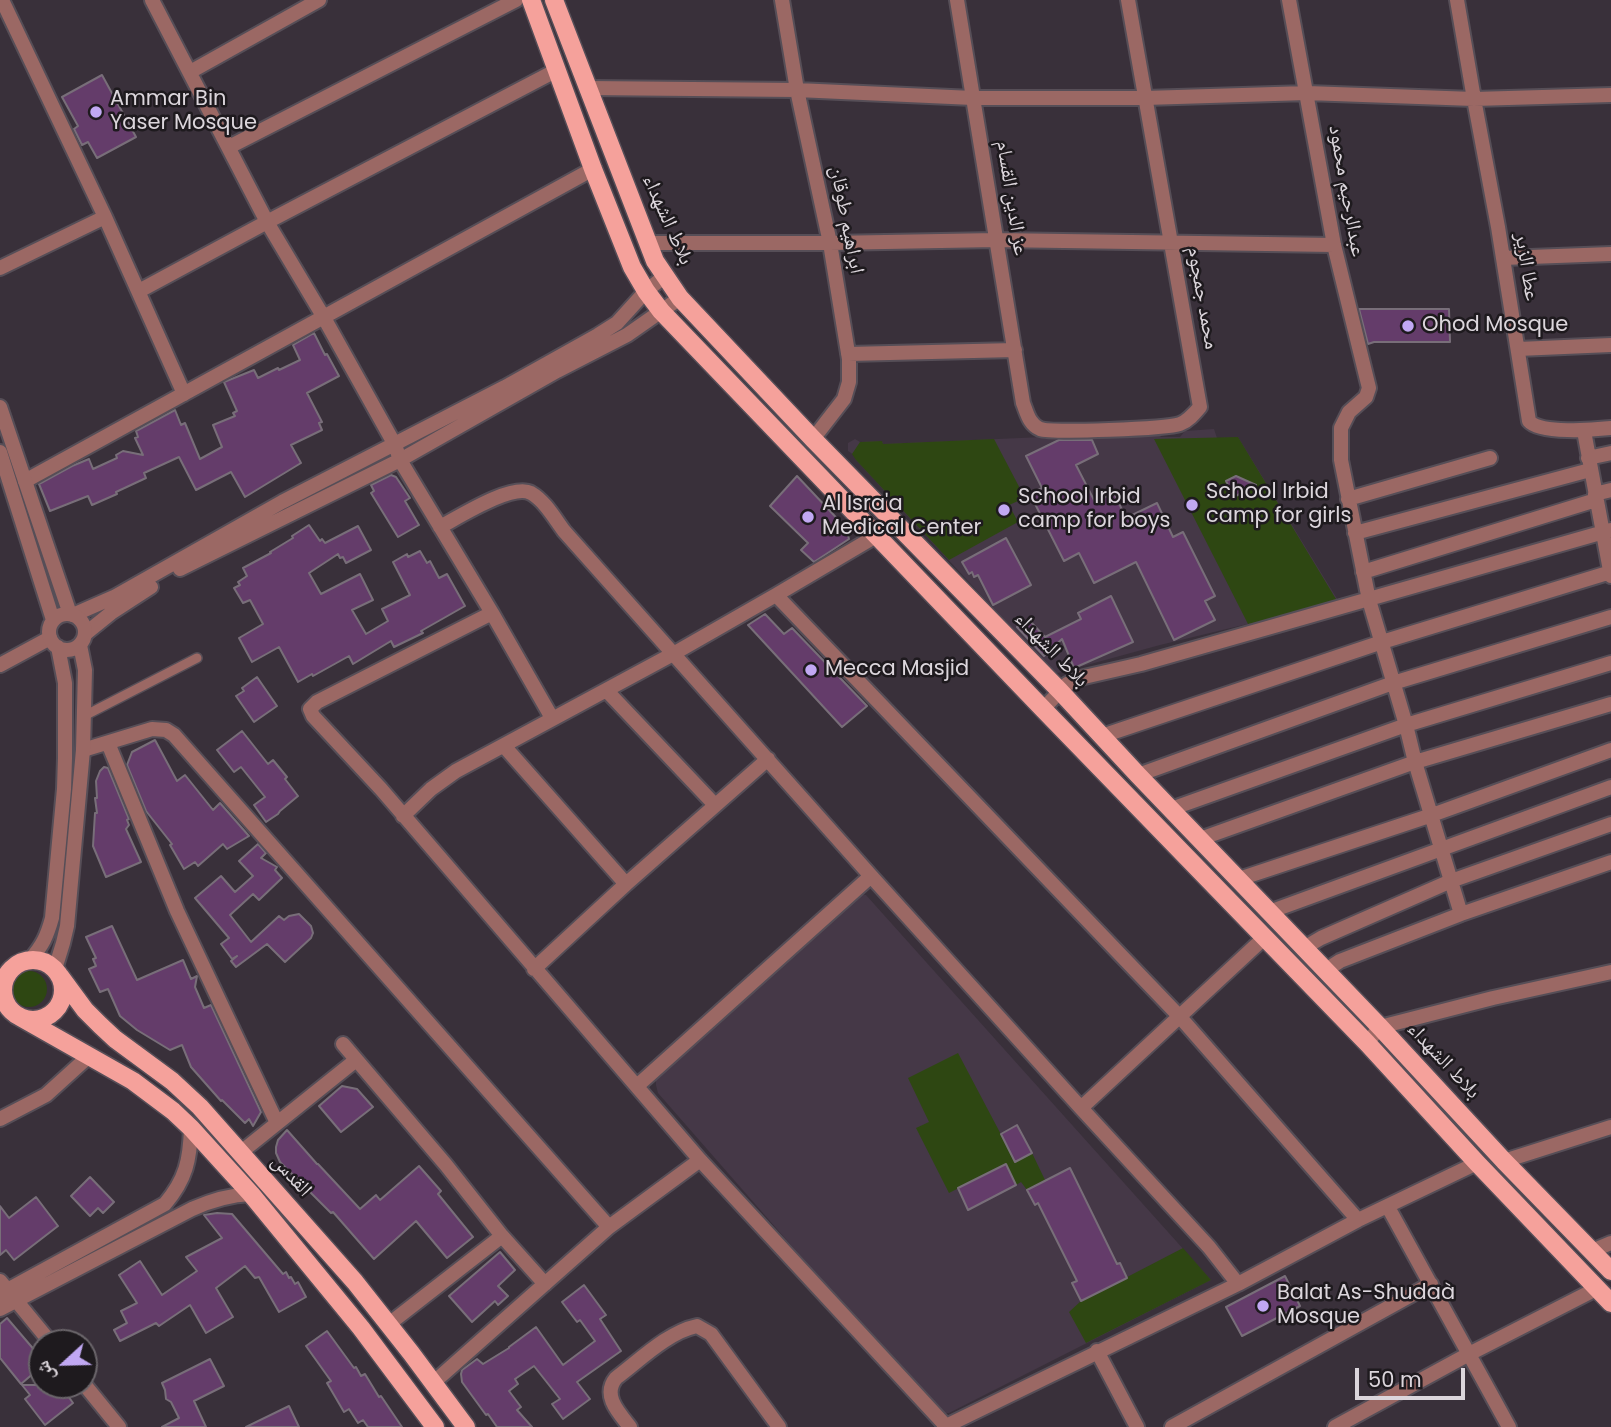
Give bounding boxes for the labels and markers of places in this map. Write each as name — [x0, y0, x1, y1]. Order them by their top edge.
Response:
place label: Ammar Bin Yaser Mosque — [110, 87, 257, 137]
marker: Ammar Bin Yaser Mosque — [88, 104, 104, 120]
place label: Ohod Mosque — [1422, 313, 1568, 339]
marker: Ohod Mosque — [1400, 318, 1416, 334]
place label: School Irbid camp for girls — [1206, 480, 1351, 530]
place label: School Irbid camp for boys — [1018, 485, 1171, 535]
place label: Al Isra'a Medical Center — [822, 492, 981, 542]
marker: School Irbid camp for girls — [1184, 497, 1200, 513]
marker: School Irbid camp for boys — [996, 502, 1012, 518]
marker: Al Isra'a Medical Center — [800, 509, 816, 525]
place label: Mecca Masjid — [825, 657, 969, 683]
marker: Mecca Masjid — [803, 662, 819, 678]
place label: Balat As-Shudaà Mosque — [1277, 1281, 1455, 1331]
marker: Balat As-Shudaà Mosque — [1255, 1298, 1271, 1314]

